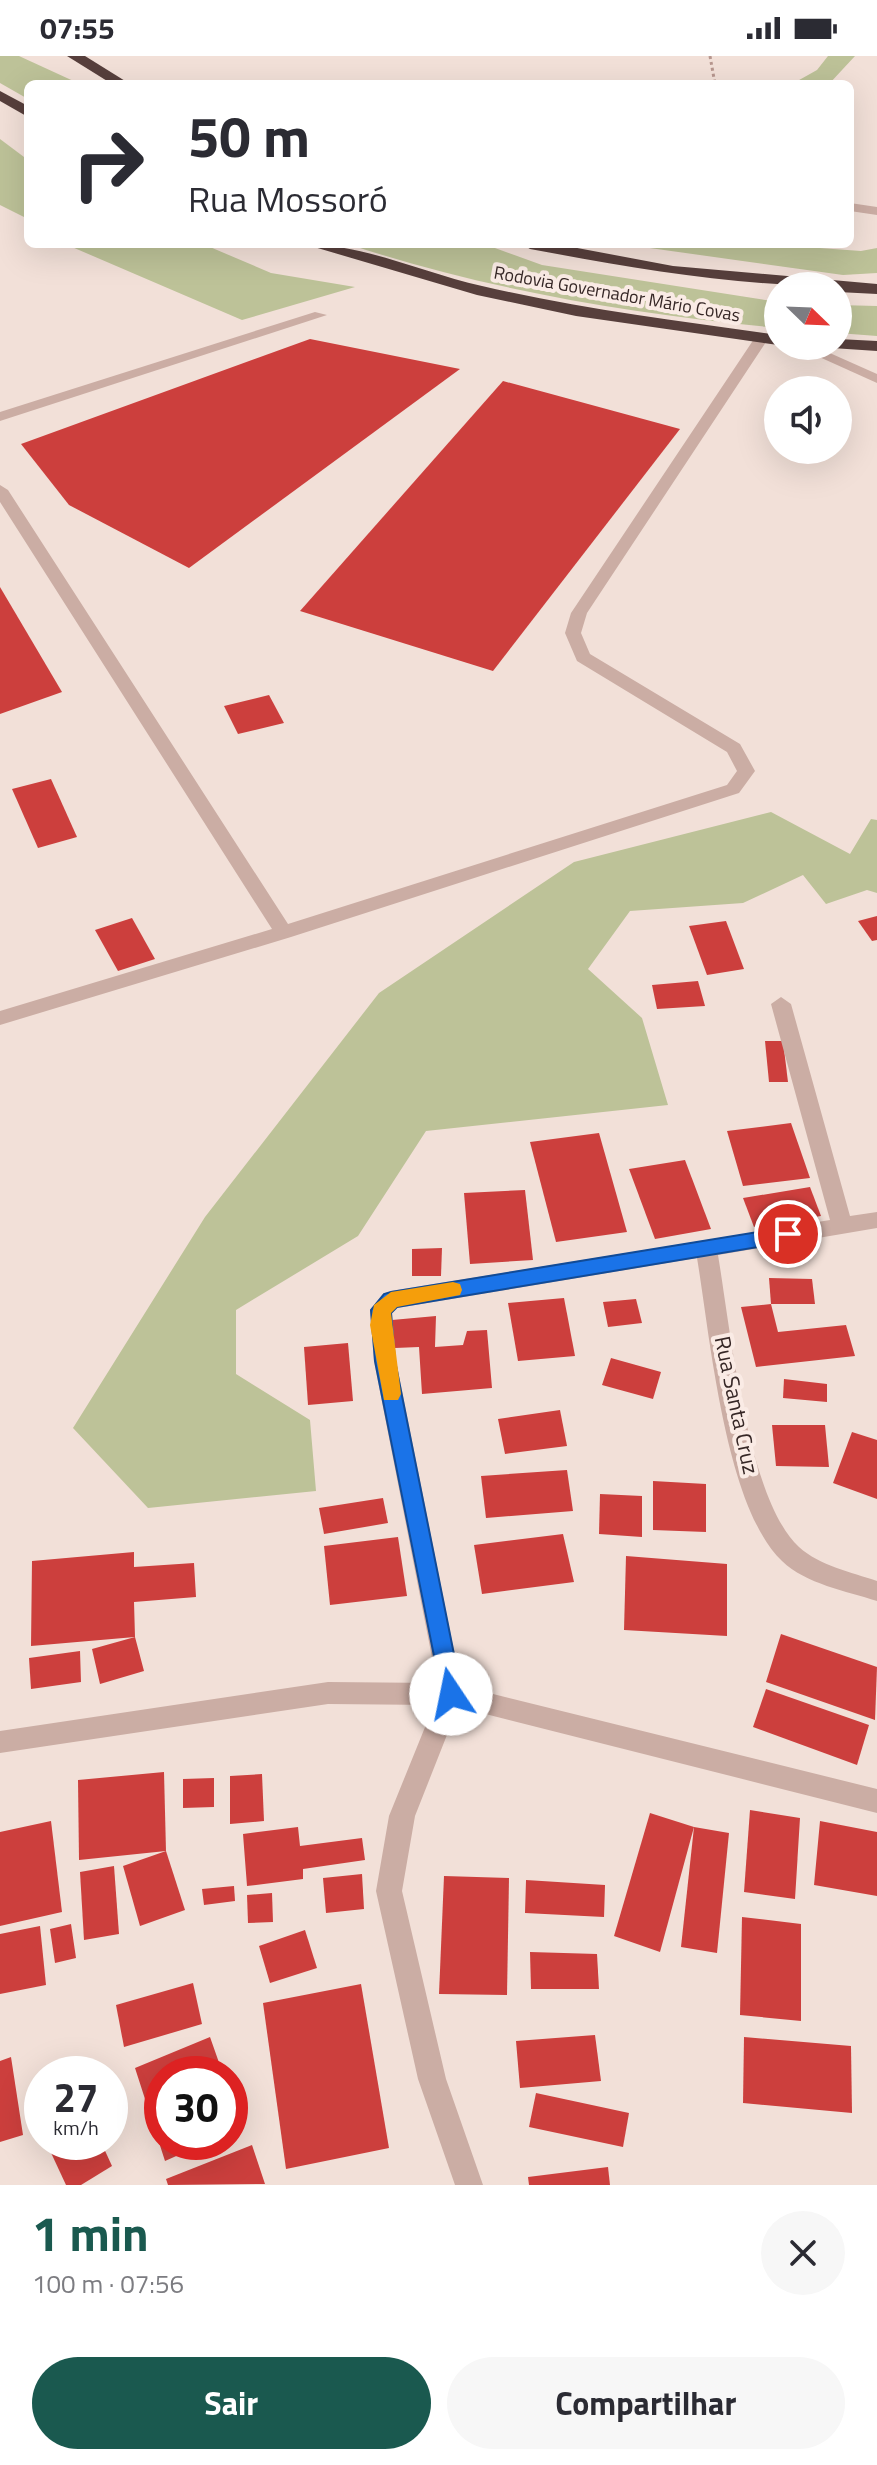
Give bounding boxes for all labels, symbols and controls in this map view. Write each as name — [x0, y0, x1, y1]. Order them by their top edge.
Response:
text: 07:55 — [40, 5, 115, 51]
text: 50 m — [188, 94, 310, 179]
icon: right — [56, 112, 160, 216]
text: Rua Mossoró — [188, 171, 388, 226]
street label: Rodovia Governador Mário Covas — [492, 259, 742, 328]
north arrow — [764, 272, 852, 360]
map controls — [764, 272, 852, 464]
button: sound — [764, 376, 852, 464]
pin — [754, 1200, 822, 1268]
icon: arrive — [766, 1212, 810, 1256]
street label: Rua Santa Cruz — [706, 1333, 768, 1477]
position arrow — [409, 1652, 493, 1736]
speed limit sign: 30 — [144, 2056, 248, 2160]
text: 27 — [54, 2067, 98, 2128]
text: km/h — [53, 2112, 99, 2143]
text: 1 min — [32, 2197, 149, 2270]
button: close — [761, 2211, 845, 2295]
text: 100 m · 07:56 — [32, 2264, 184, 2303]
button: Sair — [32, 2357, 431, 2449]
button: Compartilhar — [447, 2357, 845, 2449]

